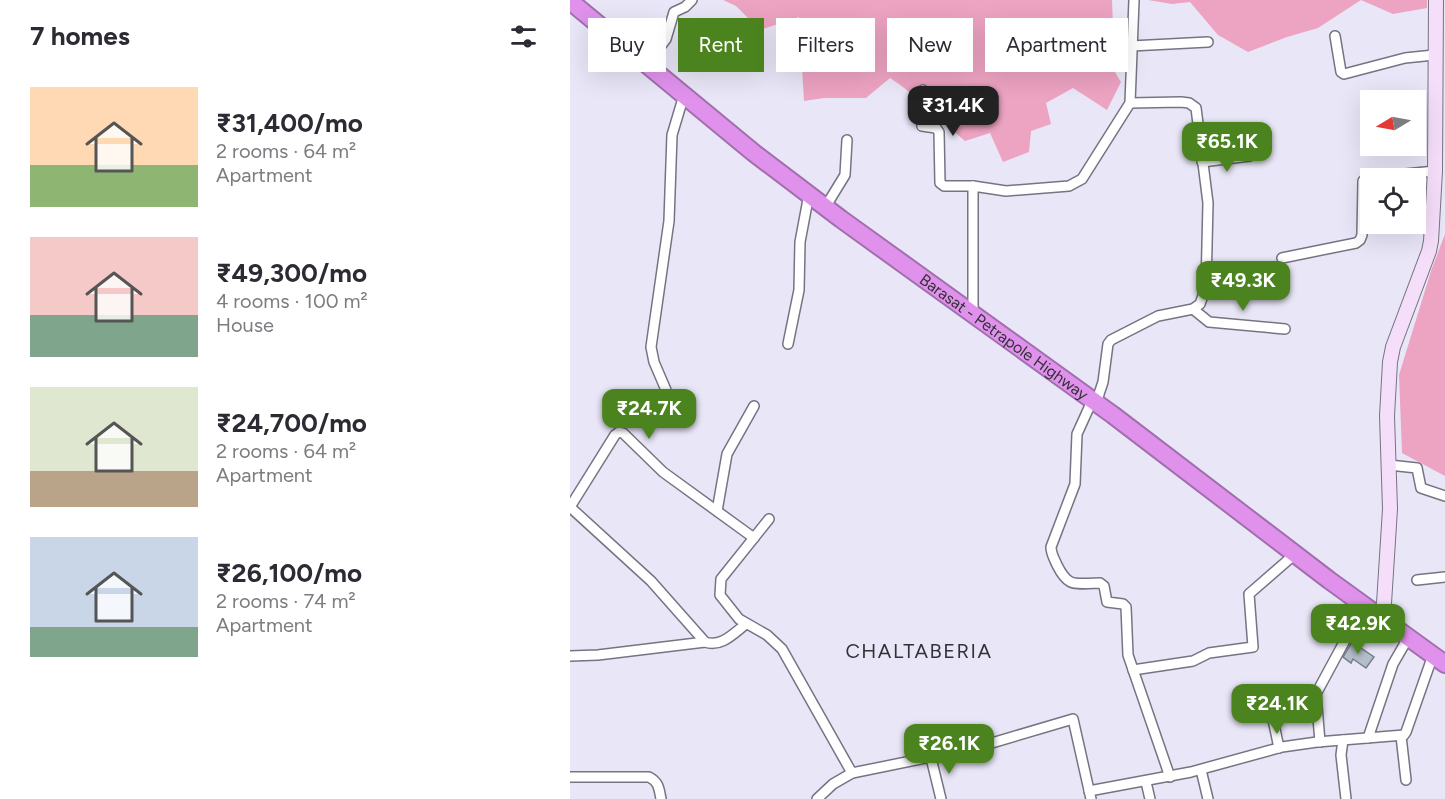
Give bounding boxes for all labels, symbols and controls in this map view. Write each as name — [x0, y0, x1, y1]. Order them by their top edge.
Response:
chip: Buy — [588, 18, 666, 72]
chip: Rent — [678, 18, 764, 72]
chip: Filters — [776, 18, 875, 72]
chip: New — [887, 18, 973, 72]
chip: Apartment — [985, 18, 1128, 72]
text: 7 homes — [30, 20, 130, 52]
icon: filters — [507, 20, 540, 53]
pin: ₹31.4K — [904, 86, 1002, 137]
north arrow — [1360, 90, 1426, 156]
map controls — [1360, 90, 1426, 234]
text: ₹31.4K — [922, 93, 984, 117]
text: ₹31,400/mo — [216, 107, 363, 139]
icon: home — [78, 111, 150, 183]
pin: ₹65.1K — [1178, 122, 1276, 173]
text: ₹65.1K — [1196, 129, 1258, 153]
text: 2 rooms · 64 m² — [216, 139, 356, 163]
text: Apartment — [216, 163, 313, 187]
button: locate — [1360, 168, 1426, 234]
text: ₹49,300/mo — [216, 257, 367, 289]
icon: home — [78, 261, 150, 333]
pin: ₹49.3K — [1194, 261, 1292, 312]
text: ₹49.3K — [1210, 268, 1276, 292]
street label: Barasat - Petrapole Highway — [916, 270, 1092, 404]
text: 4 rooms · 100 m² — [216, 289, 368, 313]
text: House — [216, 313, 274, 337]
pin: ₹24.7K — [600, 389, 698, 440]
text: ₹24.7K — [616, 396, 682, 420]
text: ₹24,700/mo — [216, 407, 367, 439]
icon: home — [78, 411, 150, 483]
text: 2 rooms · 64 m² — [216, 439, 356, 463]
text: Apartment — [216, 463, 313, 487]
text: ₹26,100/mo — [216, 557, 362, 589]
icon: home — [78, 561, 150, 633]
text: 2 rooms · 74 m² — [216, 589, 356, 613]
pin: ₹42.9K — [1309, 604, 1407, 655]
text: ₹42.9K — [1325, 611, 1391, 635]
text: Apartment — [216, 613, 313, 637]
district label: CHALTABERIA — [845, 639, 993, 663]
pin: ₹24.1K — [1228, 684, 1326, 735]
text: ₹24.1K — [1246, 691, 1308, 715]
pin: ₹26.1K — [900, 724, 998, 775]
text: ₹26.1K — [918, 731, 980, 755]

